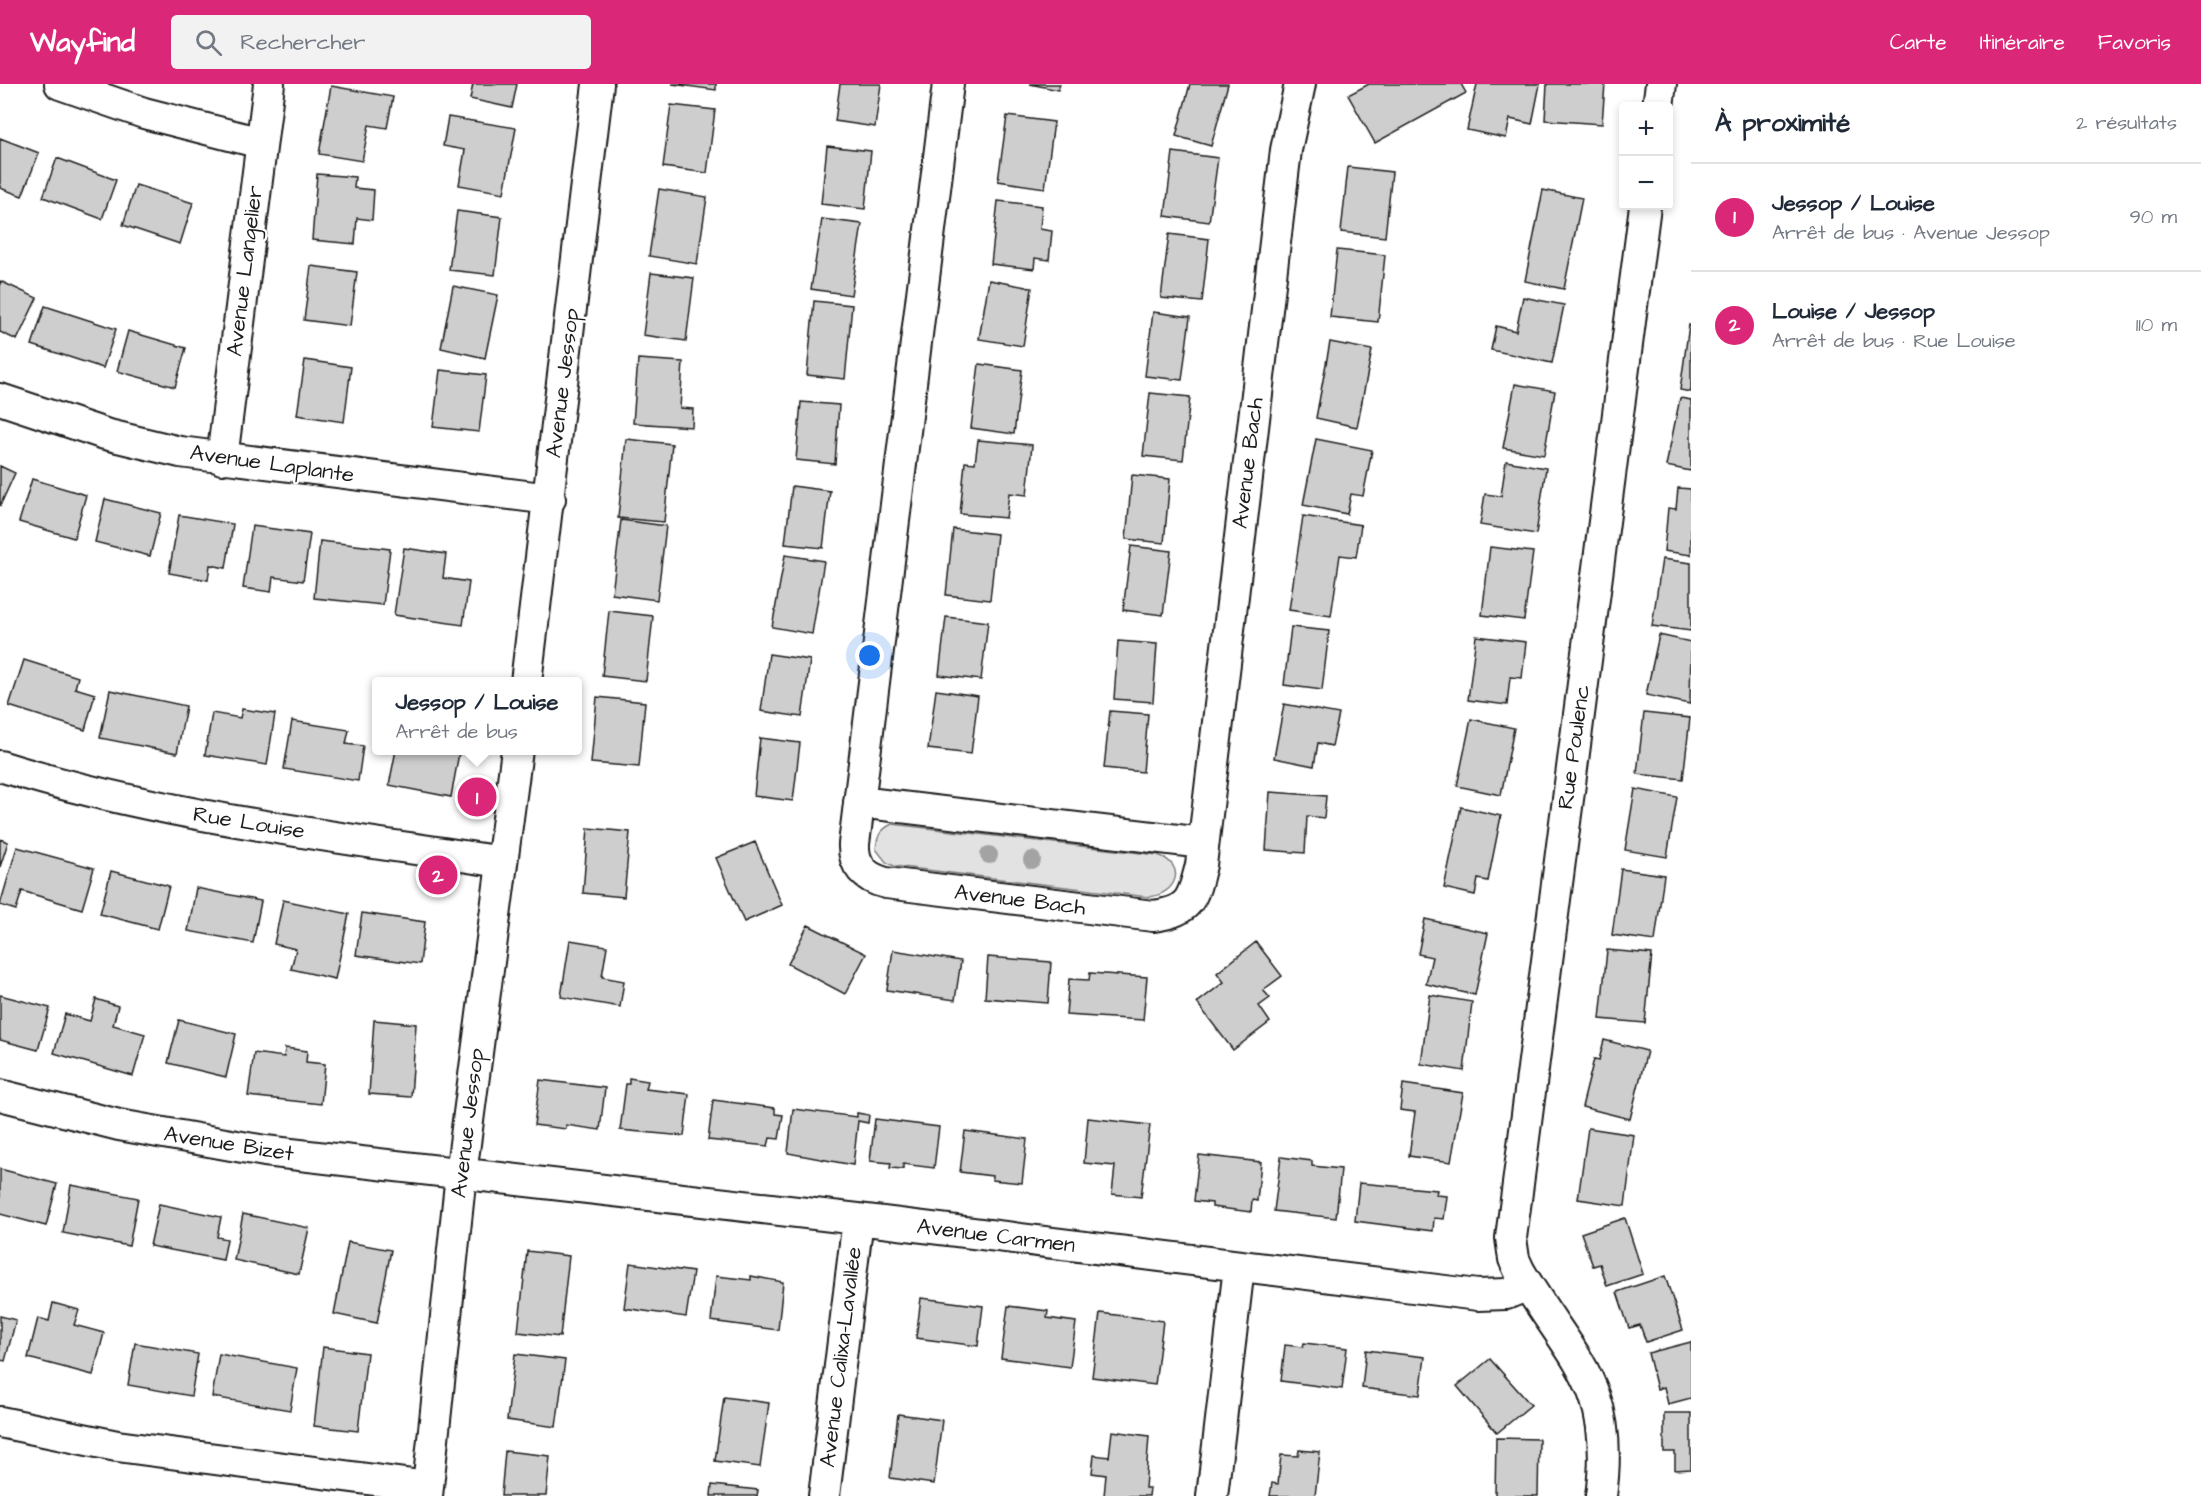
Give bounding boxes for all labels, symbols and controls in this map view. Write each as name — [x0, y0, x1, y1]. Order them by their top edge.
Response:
search box — [171, 15, 591, 69]
text: Wayfind — [30, 23, 135, 62]
icon: search — [192, 26, 225, 59]
text: Rechercher — [240, 27, 365, 58]
text: Carte — [1890, 28, 1947, 57]
text: Itinéraire — [1980, 28, 2065, 57]
text: Favoris — [2098, 28, 2171, 57]
map controls — [1619, 102, 1673, 210]
button: + — [1619, 102, 1673, 156]
text: À proximité — [1715, 105, 1850, 141]
text: 2 résultats — [2076, 109, 2177, 137]
button: − — [1619, 156, 1673, 210]
street label: Avenue Langelier — [219, 184, 272, 358]
text: Jessop / Louise — [1772, 188, 1935, 219]
text: 1 — [1733, 203, 1736, 231]
text: 90 m — [2129, 203, 2177, 231]
text: Arrêt de bus · Avenue Jessop — [1772, 219, 2050, 247]
text: Louise / Jessop — [1772, 296, 1935, 327]
street label: Avenue Jessop — [538, 306, 588, 460]
text: 2 — [1729, 311, 1740, 339]
text: 110 m — [2136, 311, 2177, 339]
text: Arrêt de bus · Rue Louise — [1772, 327, 2016, 355]
street label: Avenue Bach — [1225, 396, 1271, 530]
street label: Avenue Laplante — [188, 437, 356, 491]
your location — [855, 641, 884, 670]
popup — [372, 677, 582, 755]
street label: Rue Poulenc — [1550, 683, 1598, 811]
text: Jessop / Louise — [396, 687, 558, 718]
text: Arrêt de bus — [396, 718, 518, 746]
pin: 1 — [458, 774, 496, 820]
street label: Rue Louise — [191, 799, 307, 847]
pin: 2 — [418, 852, 458, 898]
street label: Avenue Bach — [953, 877, 1087, 923]
street label: Avenue Jessop — [443, 1046, 493, 1200]
street label: Avenue Bizet — [162, 1118, 296, 1170]
street label: Avenue Carmen — [915, 1211, 1077, 1261]
street label: Avenue Calixa-Lavallée — [812, 1245, 870, 1469]

